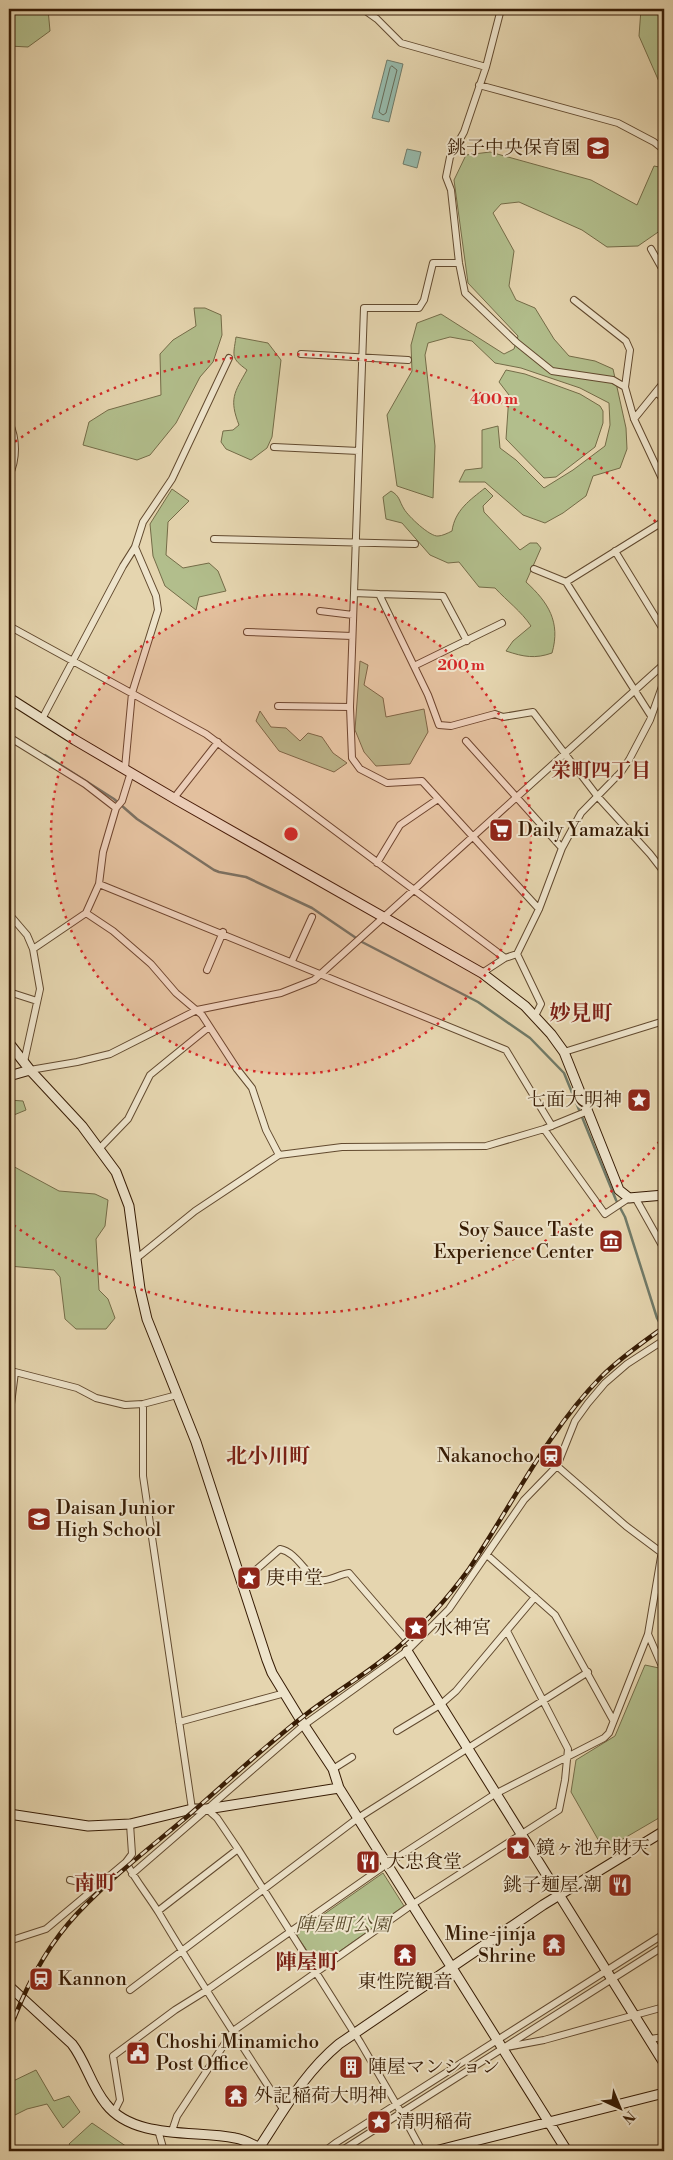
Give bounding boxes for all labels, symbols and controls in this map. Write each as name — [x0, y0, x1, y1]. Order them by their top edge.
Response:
school or university icon: 銚子中央保育園 — [585, 135, 611, 161]
place label: 銚子中央保育園 — [447, 136, 580, 160]
text: 400 m — [470, 390, 518, 409]
text: 200 m — [437, 656, 485, 675]
district label: 栄町四丁目 — [551, 759, 651, 784]
supermarket icon: Daily Yamazaki — [488, 817, 514, 843]
place label: Daily Yamazaki — [518, 818, 650, 842]
centre of rings — [282, 825, 300, 843]
district label: 妙見町 — [550, 1001, 613, 1027]
place icon: 七面大明神 — [626, 1087, 652, 1113]
place label: 七面大明神 — [527, 1088, 622, 1112]
place label: Soy Sauce Taste Experience Center — [433, 1218, 594, 1264]
museum icon: Soy Sauce Taste Experience Center — [598, 1228, 624, 1254]
station icon: Nakanocho — [538, 1443, 564, 1469]
district label: 北小川町 — [226, 1444, 310, 1470]
place label: Nakanocho — [437, 1444, 534, 1468]
place label: Daisan Junior High School — [56, 1496, 175, 1542]
school or university icon: Daisan Junior High School — [26, 1506, 52, 1532]
place icon: 庚申堂 — [236, 1565, 262, 1591]
place label: 庚申堂 — [266, 1566, 323, 1590]
place icon: 水神宮 — [403, 1615, 429, 1641]
place label: 水神宮 — [434, 1616, 491, 1640]
place icon: 鏡ヶ池弁財天 — [505, 1835, 531, 1861]
place label: 鏡ヶ池弁財天 — [536, 1836, 650, 1860]
restaurant icon: 大忠食堂 — [355, 1849, 381, 1875]
place label: 大忠食堂 — [386, 1850, 462, 1874]
district label: 南町 — [74, 1871, 116, 1897]
restaurant icon: 銚子麺屋 潮 — [607, 1872, 633, 1898]
place label: 銚子麺屋 潮 — [503, 1873, 602, 1897]
park label: 陣屋町公園 — [295, 1913, 393, 1937]
place label: Mine-jinja Shrine — [445, 1922, 536, 1968]
temple icon: Mine-jinja Shrine — [541, 1932, 567, 1958]
temple icon: 東性院観音 — [392, 1942, 418, 1968]
district label: 陣屋町 — [276, 1950, 339, 1976]
station icon: Kannon — [28, 1966, 54, 1992]
place label: Kannon — [58, 1967, 127, 1991]
place label: 東性院観音 — [357, 1970, 453, 1994]
place label: Choshi Minamicho Post Office — [156, 2030, 319, 2076]
public building icon: Choshi Minamicho Post Office — [125, 2040, 151, 2066]
building icon: 陣屋マンション — [338, 2054, 364, 2080]
place label: 陣屋マンション — [368, 2055, 500, 2079]
north arrow — [596, 2082, 646, 2132]
temple icon: 外記稲荷大明神 — [223, 2083, 249, 2109]
place label: 外記稲荷大明神 — [254, 2084, 387, 2108]
text: N — [618, 2106, 639, 2127]
place icon: 清明稲荷 — [366, 2109, 392, 2135]
place label: 清明稲荷 — [396, 2110, 472, 2134]

